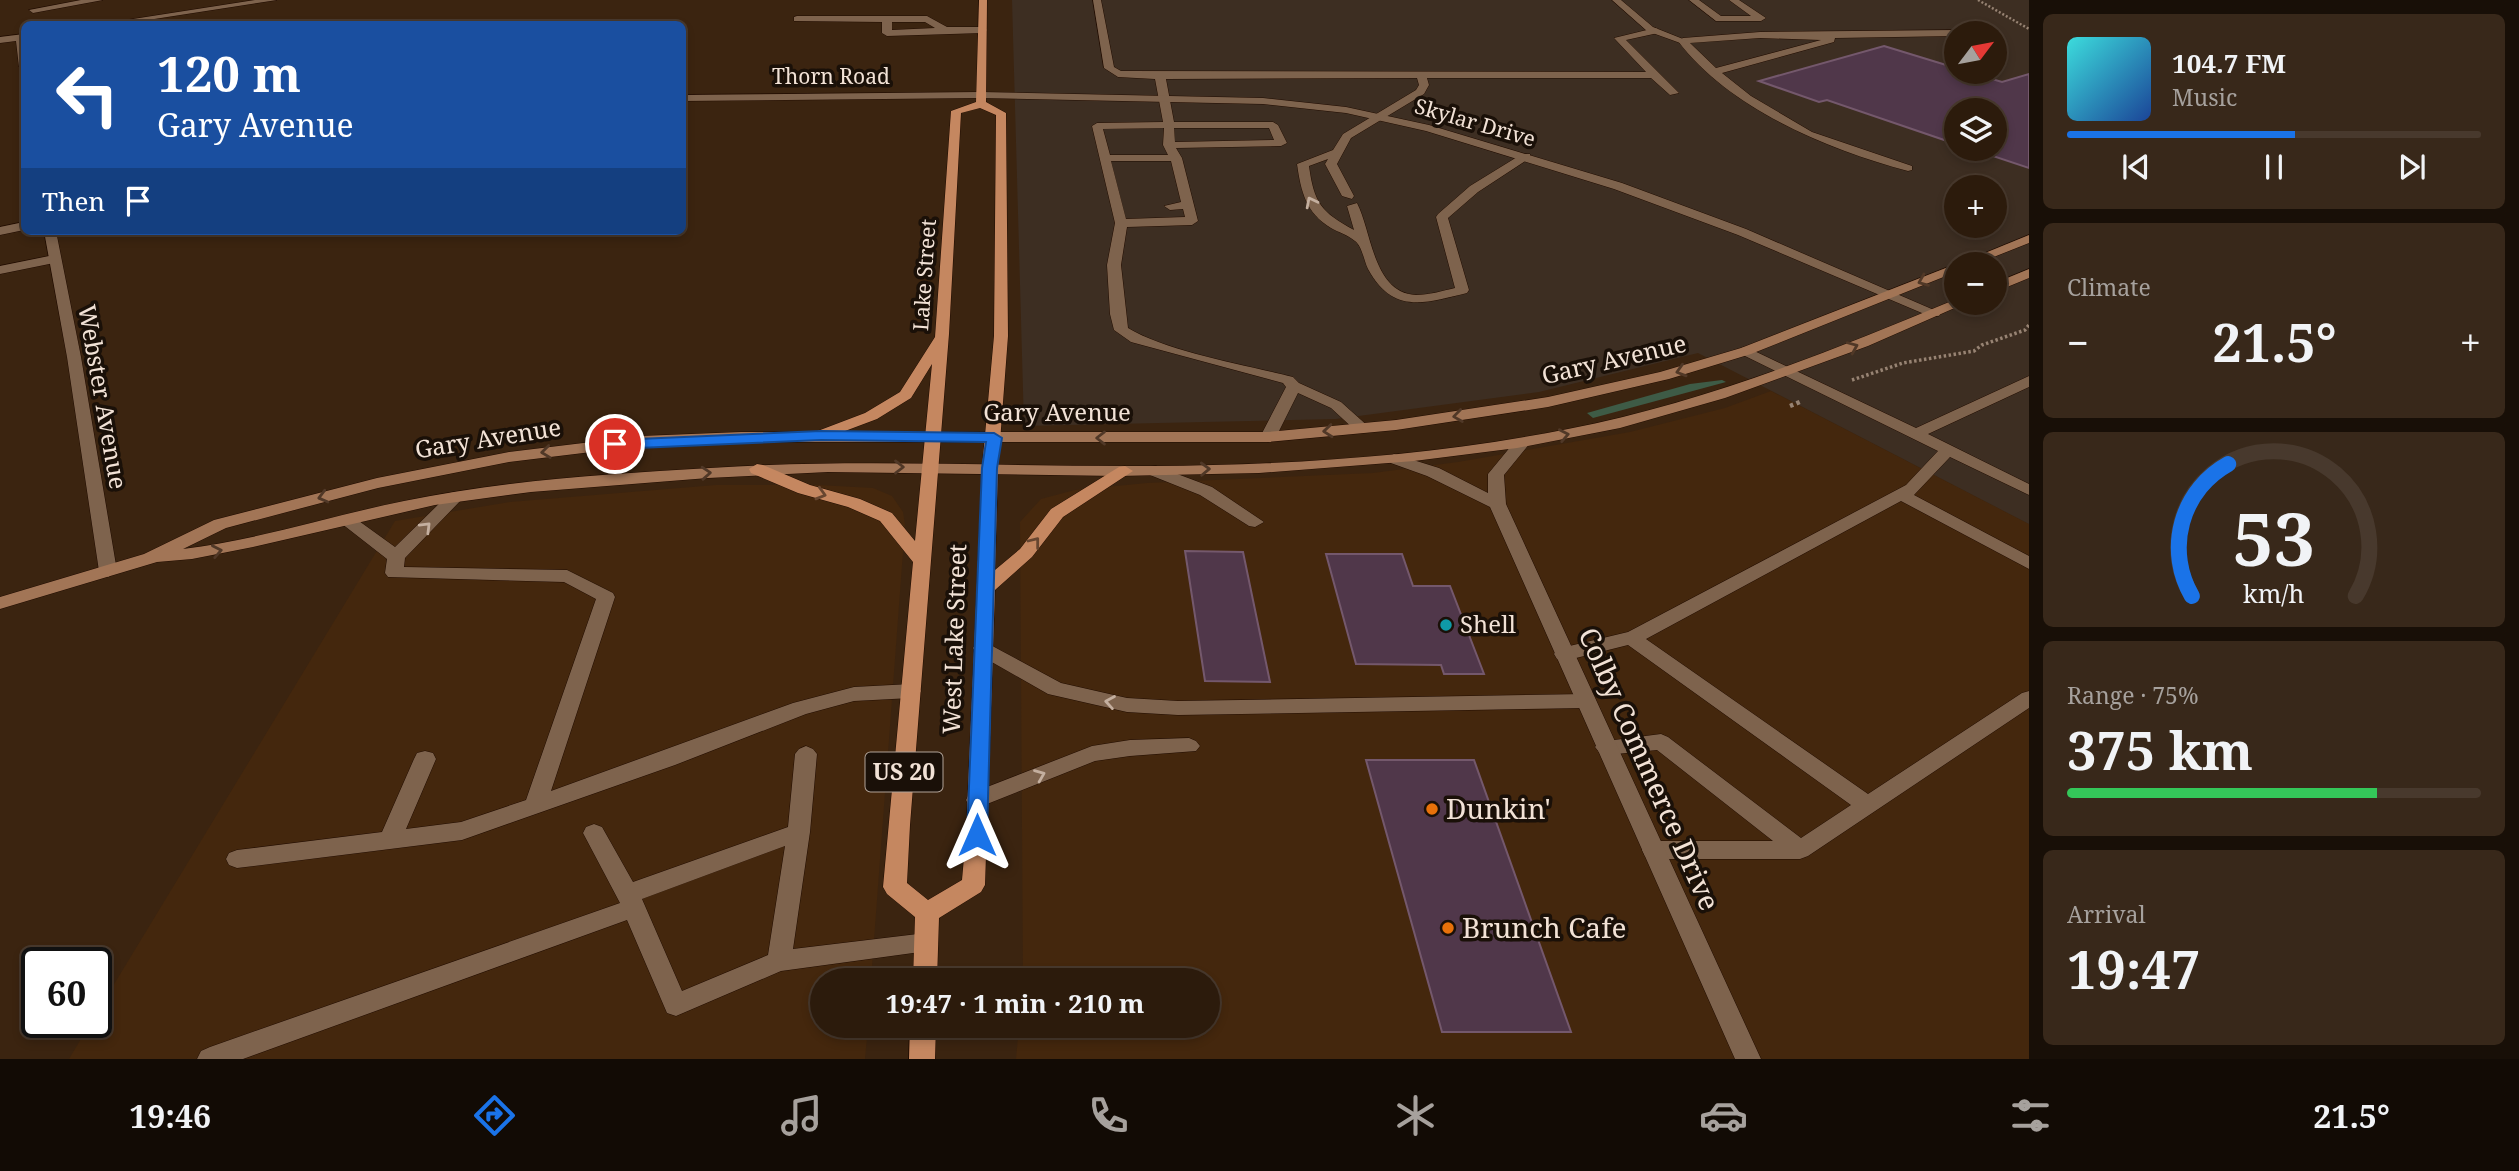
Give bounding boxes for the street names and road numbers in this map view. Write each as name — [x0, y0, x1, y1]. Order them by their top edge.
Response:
street label: Thorn Road — [772, 62, 890, 90]
street label: Skylar Drive — [1412, 91, 1539, 153]
street label: Lake Street — [906, 218, 942, 332]
street label: Webster Avenue — [71, 302, 136, 492]
street label: Gary Avenue — [1538, 326, 1689, 391]
street label: Gary Avenue — [983, 395, 1131, 428]
street label: Gary Avenue — [412, 410, 563, 465]
street label: West Lake Street — [934, 543, 973, 735]
street label: Colby Commerce Drive — [1570, 621, 1729, 916]
road number: US 20 — [866, 752, 942, 792]

